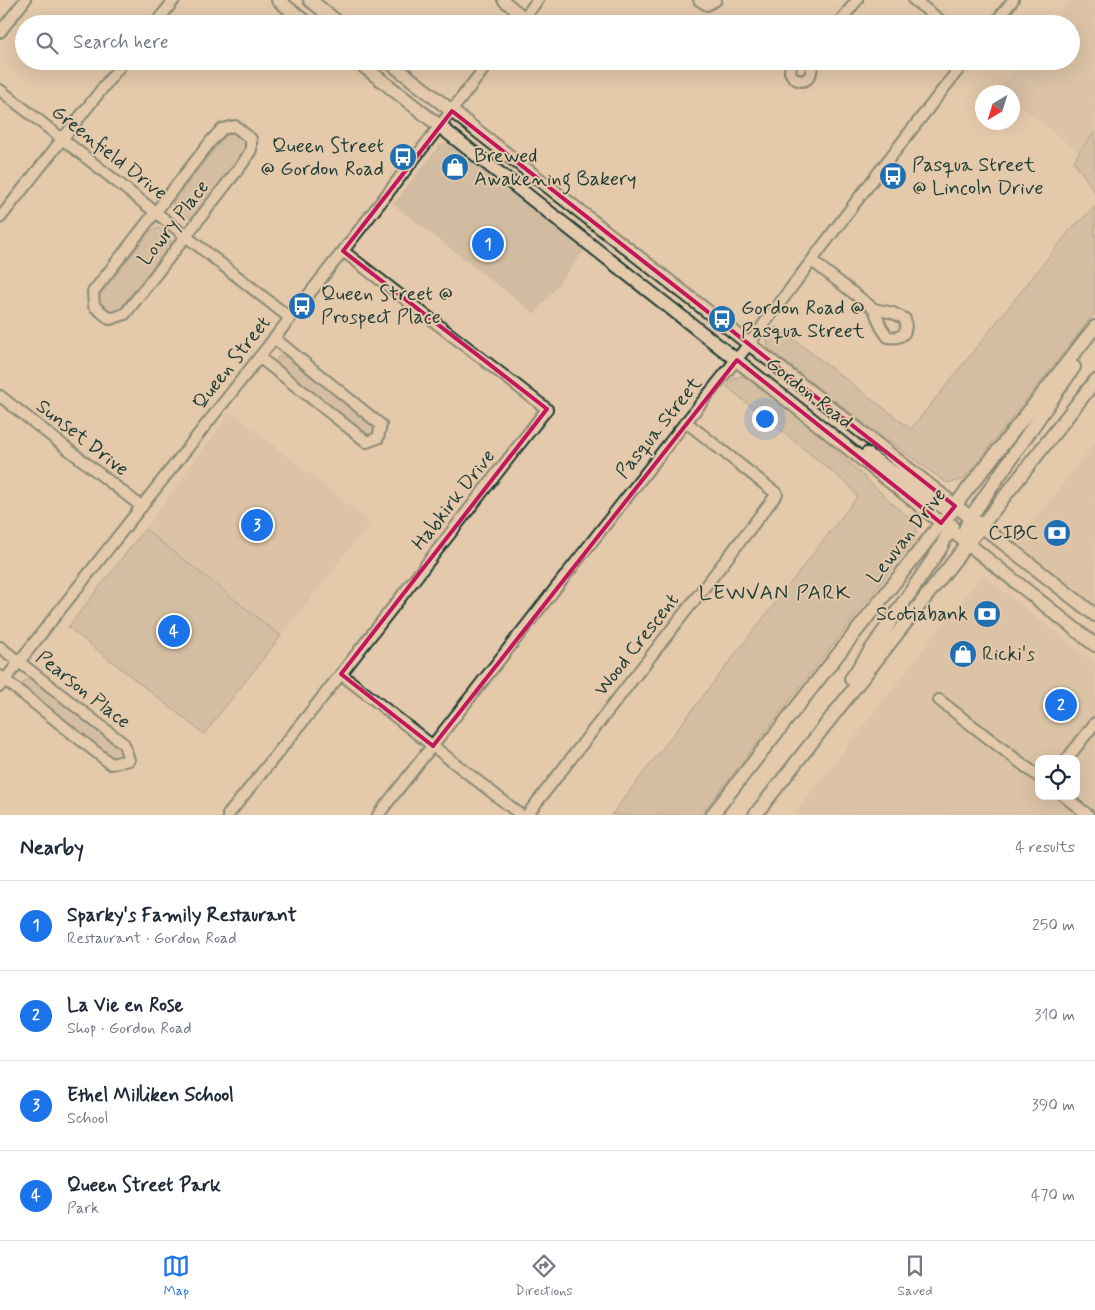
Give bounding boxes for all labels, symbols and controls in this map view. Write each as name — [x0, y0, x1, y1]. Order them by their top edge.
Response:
search box — [15, 15, 1080, 70]
icon: search — [33, 29, 61, 57]
text: Search here — [73, 30, 169, 55]
north arrow — [975, 85, 1020, 130]
street label: Greenfield Drive — [45, 99, 173, 207]
place label: Queen Street @ Gordon Road — [260, 133, 384, 183]
bus stop icon: Queen Street @ Gordon Road — [388, 142, 418, 172]
place label: Brewed Awakening Bakery — [474, 143, 637, 195]
shop icon: Brewed Awakening Bakery — [440, 152, 470, 182]
place label: Pasqua Street @ Lincoln Drive — [912, 152, 1043, 202]
bus stop icon: Pasqua Street @ Lincoln Drive — [878, 161, 908, 191]
street label: Lowry Place — [132, 175, 216, 271]
pin: 1 — [472, 225, 504, 263]
place label: Queen Street @ Prospect Place — [321, 281, 453, 331]
bus stop icon: Queen Street @ Prospect Place — [287, 291, 317, 321]
place label: Gordon Road @ Pasqua Street — [741, 295, 865, 345]
bus stop icon: Gordon Road @ Pasqua Street — [707, 304, 737, 334]
street label: Queen Street — [187, 311, 277, 415]
street label: Gordon Road — [760, 350, 858, 436]
street label: Pasqua Street — [610, 371, 709, 484]
street label: Sunset Drive — [30, 393, 134, 483]
your location — [752, 406, 778, 432]
street label: Habkirk Drive — [406, 444, 502, 556]
street label: Lewvan Drive — [861, 483, 953, 589]
pin: 3 — [241, 506, 273, 544]
bank icon: CIBC — [1042, 518, 1072, 548]
place label: CIBC — [988, 520, 1038, 547]
district label: LEWVAN PARK — [699, 579, 851, 607]
street label: Wood Crescent — [588, 588, 686, 702]
bank icon: Scotiabank — [972, 599, 1002, 629]
place label: Scotiabank — [876, 601, 968, 628]
pin: 4 — [158, 612, 190, 650]
shop icon: Ricki's — [948, 639, 978, 669]
place label: Ricki's — [982, 641, 1035, 668]
street label: Pearson Place — [30, 645, 136, 735]
pin: 2 — [1045, 686, 1077, 724]
map controls — [1035, 755, 1080, 800]
button: locate — [1035, 755, 1080, 800]
text: Nearby — [20, 834, 84, 862]
text: 4 results — [1015, 837, 1075, 858]
text: Sparky's Family Restaurant — [67, 903, 297, 928]
text: 1 — [32, 915, 40, 936]
text: 250 m — [1032, 915, 1075, 936]
text: Restaurant · Gordon Road — [67, 928, 237, 949]
text: La Vie en Rose — [67, 993, 184, 1018]
text: 2 — [32, 1005, 40, 1026]
text: 310 m — [1034, 1005, 1075, 1026]
text: Shop · Gordon Road — [67, 1018, 192, 1039]
text: Ethel Milliken School — [67, 1083, 234, 1108]
text: 3 — [32, 1095, 40, 1116]
text: 390 m — [1032, 1095, 1075, 1116]
text: School — [67, 1108, 108, 1129]
text: Queen Street Park — [67, 1173, 221, 1198]
text: 4 — [31, 1185, 41, 1206]
text: 470 m — [1031, 1185, 1075, 1206]
text: Park — [67, 1198, 99, 1219]
tab: Map — [162, 1252, 190, 1300]
tab: Directions — [515, 1252, 573, 1300]
tab: Saved — [897, 1252, 933, 1300]

